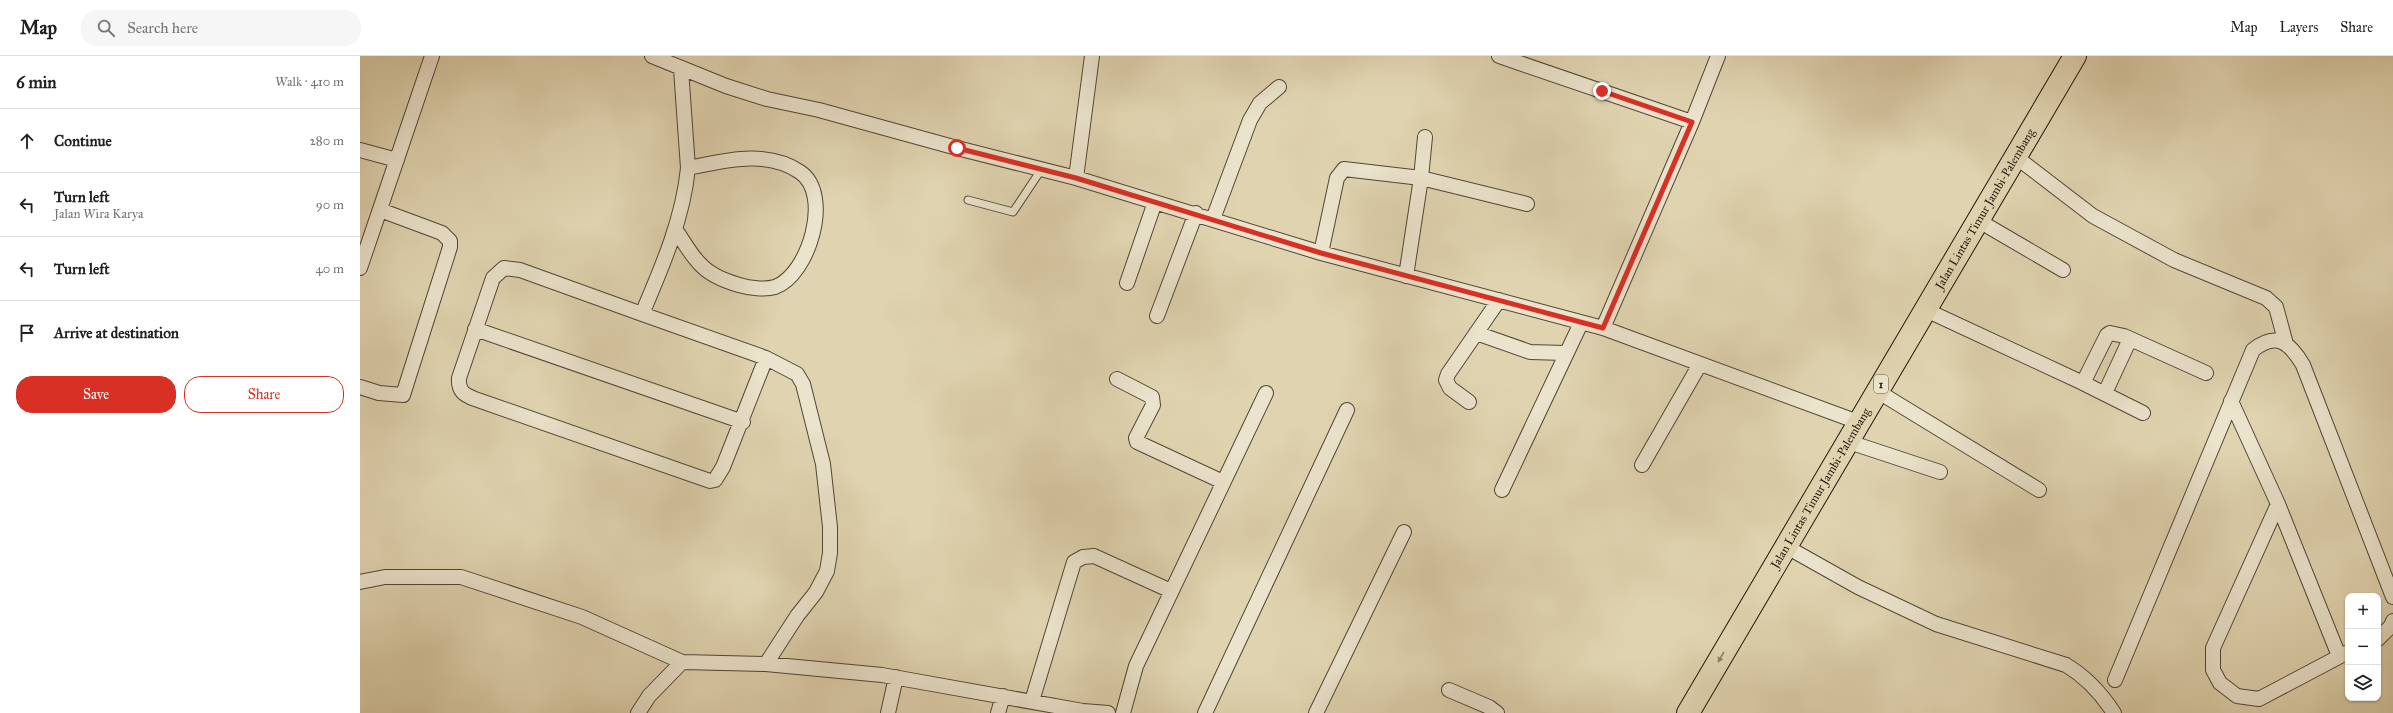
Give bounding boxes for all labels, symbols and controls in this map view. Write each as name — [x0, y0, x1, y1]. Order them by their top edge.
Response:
search box — [81, 10, 361, 46]
text: Map — [20, 16, 57, 39]
icon: search — [95, 17, 117, 39]
text: Search here — [127, 19, 198, 37]
text: Map — [2230, 19, 2258, 36]
text: Layers — [2280, 19, 2318, 36]
text: Share — [2340, 19, 2373, 36]
text: 6 min — [16, 72, 57, 93]
text: Walk · 410 m — [275, 74, 344, 90]
route end — [1593, 82, 1611, 100]
street label: Jalan Lintas Timur Jambi-Palembang — [1931, 126, 2039, 294]
icon: ahead — [16, 130, 38, 152]
text: Continue — [54, 132, 112, 150]
text: 280 m — [309, 133, 344, 149]
route start — [948, 139, 966, 157]
text: Turn left — [54, 188, 110, 206]
icon: left — [16, 194, 38, 216]
text: 90 m — [316, 197, 344, 213]
text: Jalan Wira Karya — [54, 206, 143, 222]
icon: left — [16, 258, 38, 280]
text: Turn left — [54, 260, 110, 278]
text: 40 m — [315, 261, 344, 277]
icon: arrive — [16, 322, 38, 344]
text: Arrive at destination — [54, 324, 179, 342]
road number: 1 — [1874, 375, 1888, 393]
button: Save — [16, 376, 176, 413]
button: Share — [184, 376, 344, 413]
street label: Jalan Lintas Timur Jambi-Palembang — [1767, 405, 1874, 573]
map controls — [2345, 593, 2381, 701]
button: + — [2345, 593, 2381, 629]
button: − — [2345, 629, 2381, 665]
one-way arrow — [1717, 651, 1724, 663]
button: layers — [2345, 665, 2381, 701]

